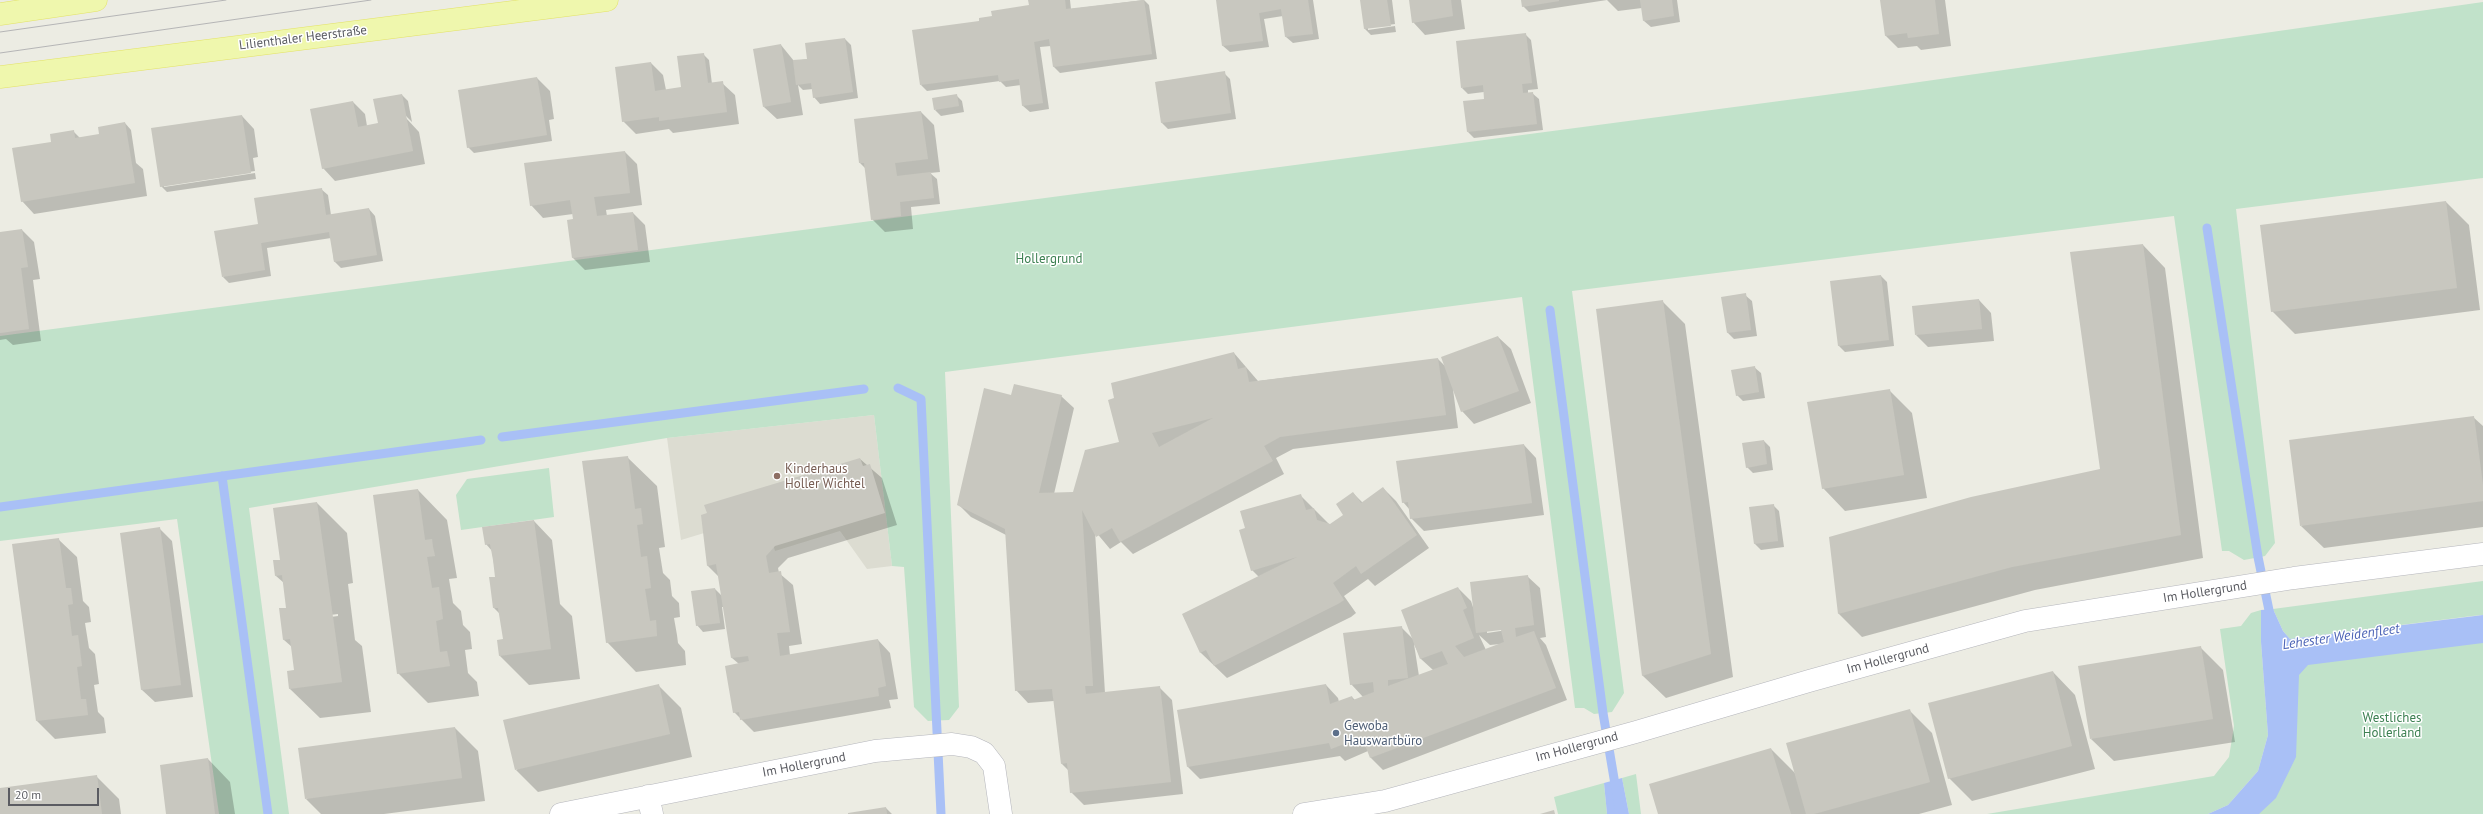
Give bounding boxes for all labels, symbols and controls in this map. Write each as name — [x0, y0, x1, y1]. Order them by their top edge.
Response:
street label: Lilienthaler Heerstraße — [238, 22, 368, 54]
park label: Hollergrund — [1016, 251, 1082, 267]
place label: Kinderhaus Holler Wichtel — [785, 461, 865, 492]
marker: Kinderhaus Holler Wichtel — [772, 471, 782, 481]
street label: Im Hollergrund — [2162, 578, 2248, 606]
water label: Lehester Weidenfleet — [2281, 620, 2401, 654]
street label: Im Hollergrund — [1845, 641, 1931, 677]
park label: Westliches Hollerland — [2362, 710, 2422, 741]
place label: Gewoba Hauswartbüro — [1344, 718, 1422, 749]
marker: Gewoba Hauswartbüro — [1331, 728, 1341, 738]
street label: Im Hollergrund — [1534, 729, 1620, 765]
street label: Im Hollergrund — [761, 749, 847, 781]
scale bar — [10, 780, 101, 806]
text: 20 m — [15, 787, 41, 802]

